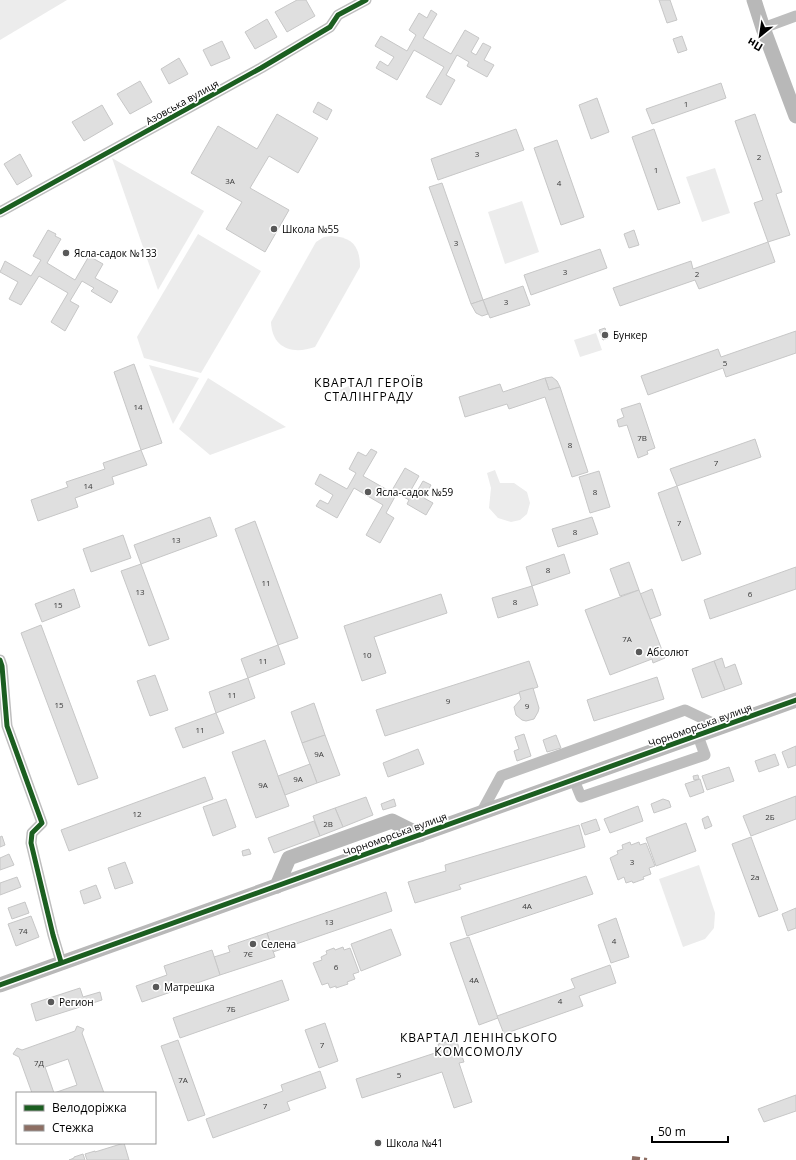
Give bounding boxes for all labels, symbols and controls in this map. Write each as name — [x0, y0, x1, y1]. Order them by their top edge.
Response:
north arrow — [740, 16, 780, 56]
text: Пн — [744, 35, 765, 55]
street label: Азовська вулиця — [143, 76, 221, 128]
house number: 1 — [684, 98, 688, 109]
house number: 3 — [475, 148, 480, 159]
house number: 2 — [757, 151, 762, 162]
house number: 1 — [654, 164, 658, 175]
house number: 3А — [225, 175, 236, 186]
house number: 4 — [557, 177, 562, 188]
place label: Школа №55 — [282, 222, 339, 236]
marker: Школа №55 — [269, 224, 279, 234]
house number: 3 — [454, 237, 459, 248]
place label: Ясла-садок №133 — [74, 246, 157, 260]
marker: Ясла-садок №133 — [61, 248, 71, 258]
house number: 3 — [563, 266, 568, 277]
house number: 2 — [695, 268, 700, 279]
house number: 3 — [504, 296, 509, 307]
place label: Бункер — [613, 328, 647, 342]
marker: Бункер — [600, 330, 610, 340]
house number: 5 — [723, 357, 728, 368]
district label: КВАРТАЛ ГЕРОЇВ СТАЛІНГРАДУ — [314, 374, 424, 405]
house number: 14 — [133, 401, 143, 412]
house number: 7В — [637, 432, 647, 443]
house number: 8 — [568, 439, 573, 450]
house number: 7 — [714, 457, 719, 468]
house number: 14 — [83, 480, 93, 491]
place label: Ясла-садок №59 — [376, 485, 453, 499]
house number: 8 — [593, 486, 598, 497]
marker: Ясла-садок №59 — [363, 487, 373, 497]
house number: 7 — [677, 517, 682, 528]
house number: 8 — [573, 526, 578, 537]
house number: 13 — [171, 534, 181, 545]
house number: 8 — [546, 564, 551, 575]
house number: 11 — [261, 577, 271, 588]
house number: 13 — [135, 586, 145, 597]
house number: 6 — [748, 588, 753, 599]
house number: 8 — [513, 596, 518, 607]
house number: 15 — [53, 599, 63, 610]
house number: 7А — [622, 633, 633, 644]
place label: Абсолют — [647, 645, 689, 659]
marker: Абсолют — [634, 647, 644, 657]
house number: 10 — [362, 649, 372, 660]
house number: 11 — [258, 655, 268, 666]
house number: 11 — [227, 689, 237, 700]
house number: 9 — [446, 695, 451, 706]
house number: 15 — [54, 699, 64, 710]
house number: 9 — [525, 700, 530, 711]
street label: Чорноморська вулиця — [646, 700, 754, 750]
house number: 11 — [195, 724, 205, 735]
house number: 9А — [314, 748, 325, 759]
house number: 9А — [293, 773, 304, 784]
house number: 9А — [258, 779, 269, 790]
house number: 12 — [132, 808, 142, 819]
street label: Чорноморська вулиця — [341, 809, 449, 859]
house number: 2Б — [765, 811, 775, 822]
house number: 2В — [323, 818, 333, 829]
house number: 3 — [630, 856, 635, 867]
house number: 2а — [750, 871, 760, 882]
house number: 4А — [522, 900, 533, 911]
house number: 13 — [324, 916, 334, 927]
house number: 74 — [18, 925, 28, 936]
house number: 4 — [612, 935, 617, 946]
place label: Селена — [261, 937, 296, 951]
marker: Селена — [248, 939, 258, 949]
house number: 7Є — [243, 948, 253, 959]
house number: 6 — [334, 961, 339, 972]
house number: 4А — [469, 974, 480, 985]
place label: Матрешка — [164, 980, 215, 994]
marker: Матрешка — [151, 982, 161, 992]
place label: Регион — [59, 995, 94, 1009]
house number: 4 — [558, 995, 563, 1006]
marker: Регион — [46, 997, 56, 1007]
house number: 7Б — [226, 1003, 236, 1014]
district label: КВАРТАЛ ЛЕНІНСЬКОГО КОМСОМОЛУ — [400, 1029, 558, 1060]
house number: 7 — [320, 1039, 325, 1050]
house number: 7Д — [34, 1057, 45, 1068]
house number: 5 — [397, 1069, 402, 1080]
house number: 7А — [178, 1074, 189, 1085]
legend — [16, 1092, 156, 1144]
text: Велодоріжка — [52, 1099, 127, 1116]
house number: 7 — [263, 1100, 268, 1111]
scale bar — [652, 1118, 728, 1144]
text: Стежка — [52, 1119, 94, 1136]
text: 50 m — [658, 1123, 686, 1140]
place label: Школа №41 — [386, 1136, 443, 1150]
marker: Школа №41 — [373, 1138, 383, 1148]

